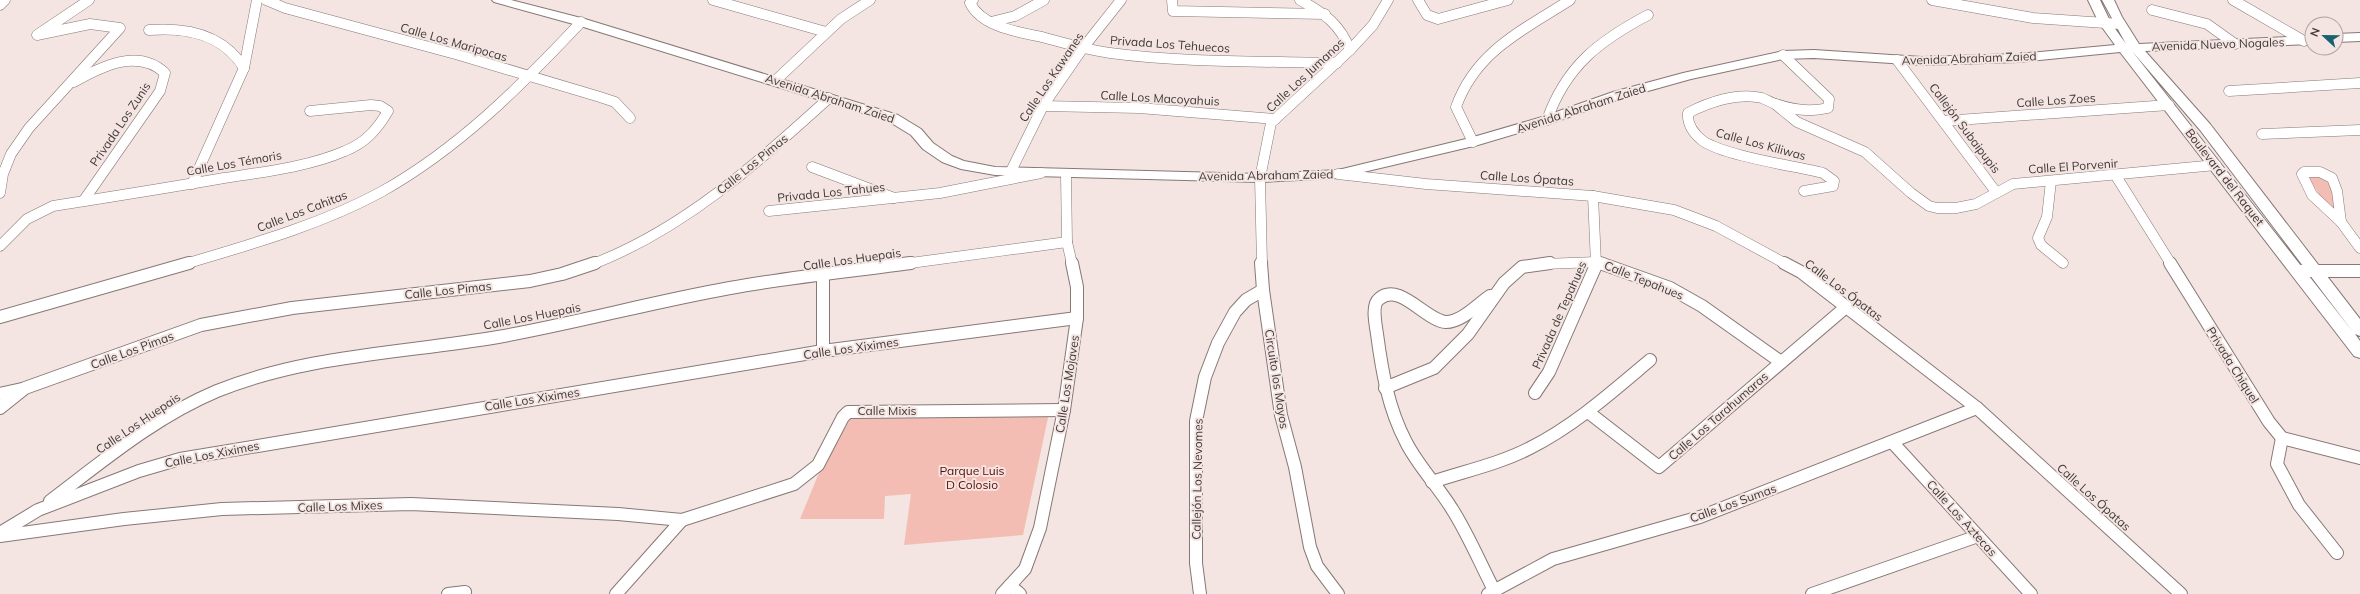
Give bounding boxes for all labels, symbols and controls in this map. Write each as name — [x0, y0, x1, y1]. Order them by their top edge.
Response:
north arrow — [2304, 16, 2344, 56]
street label: Calle Los Maripocas — [399, 20, 509, 64]
text: N — [2307, 26, 2323, 39]
street label: Calle Los Kawanes — [1015, 29, 1087, 125]
street label: Privada Los Tehuecos — [1109, 32, 1231, 56]
street label: Avenida Nuevo Nogales — [2151, 34, 2285, 54]
street label: Calle Los Jumanos — [1263, 35, 1347, 115]
street label: Avenida Abraham Zaied — [1901, 48, 2037, 68]
street label: Avenida Abraham Zaied — [764, 70, 896, 126]
street label: Privada Los Zunis — [86, 79, 154, 169]
street label: Avenida Abraham Zaied — [1515, 80, 1647, 136]
street label: Callejón Subaipupis — [1926, 80, 2004, 176]
street label: Calle Los Macoyahuis — [1100, 87, 1220, 109]
street label: Calle Los Zoes — [2016, 90, 2096, 110]
street label: Calle Los Kiliwas — [1714, 125, 1808, 163]
street label: Boulevard del Raquet — [2182, 125, 2268, 229]
street label: Calle Los Pimas — [713, 131, 791, 197]
street label: Calle Los Témoris — [185, 147, 283, 179]
street label: Calle El Porvenir — [2028, 155, 2119, 177]
street label: Avenida Abraham Zaied — [1198, 166, 1334, 184]
street label: Calle Los Ópatas — [1480, 167, 1574, 189]
street label: Privada Los Tahues — [776, 179, 886, 205]
street label: Calle Los Cahitas — [255, 187, 349, 235]
street label: Calle Los Huepais — [802, 245, 902, 273]
street label: Calle Los Ópatas — [1802, 256, 1886, 324]
street label: Calle Tepahues — [1602, 257, 1686, 303]
street label: Privada de Tepahues — [1528, 259, 1590, 371]
street label: Calle Los Pimas — [404, 278, 492, 302]
street label: Calle Los Huepais — [482, 299, 582, 333]
street label: Privada Chiquel — [2203, 324, 2263, 406]
street label: Calle Los Pimas — [88, 328, 176, 372]
street label: Circuito los Mayos — [1262, 328, 1292, 430]
street label: Calle Los Xiximes — [802, 334, 900, 362]
street label: Calle Los Mojaves — [1052, 334, 1082, 434]
street label: Calle Los Tarahumaras — [1665, 369, 1771, 463]
street label: Calle Los Xiximes — [483, 384, 581, 414]
street label: Calle Los Huepais — [93, 389, 183, 457]
street label: Calle Mixis — [858, 403, 917, 418]
street label: Callejón Los Nevomes — [1188, 418, 1206, 540]
street label: Calle Los Xiximes — [163, 437, 261, 471]
street label: Calle Los Ópatas — [2054, 460, 2134, 534]
park label: Parque Luis D Colosio — [940, 463, 1005, 492]
street label: Calle Los Aztecas — [1924, 477, 2000, 559]
street label: Calle Los Sumas — [1688, 480, 1778, 526]
street label: Calle Los Mixes — [297, 497, 383, 515]

